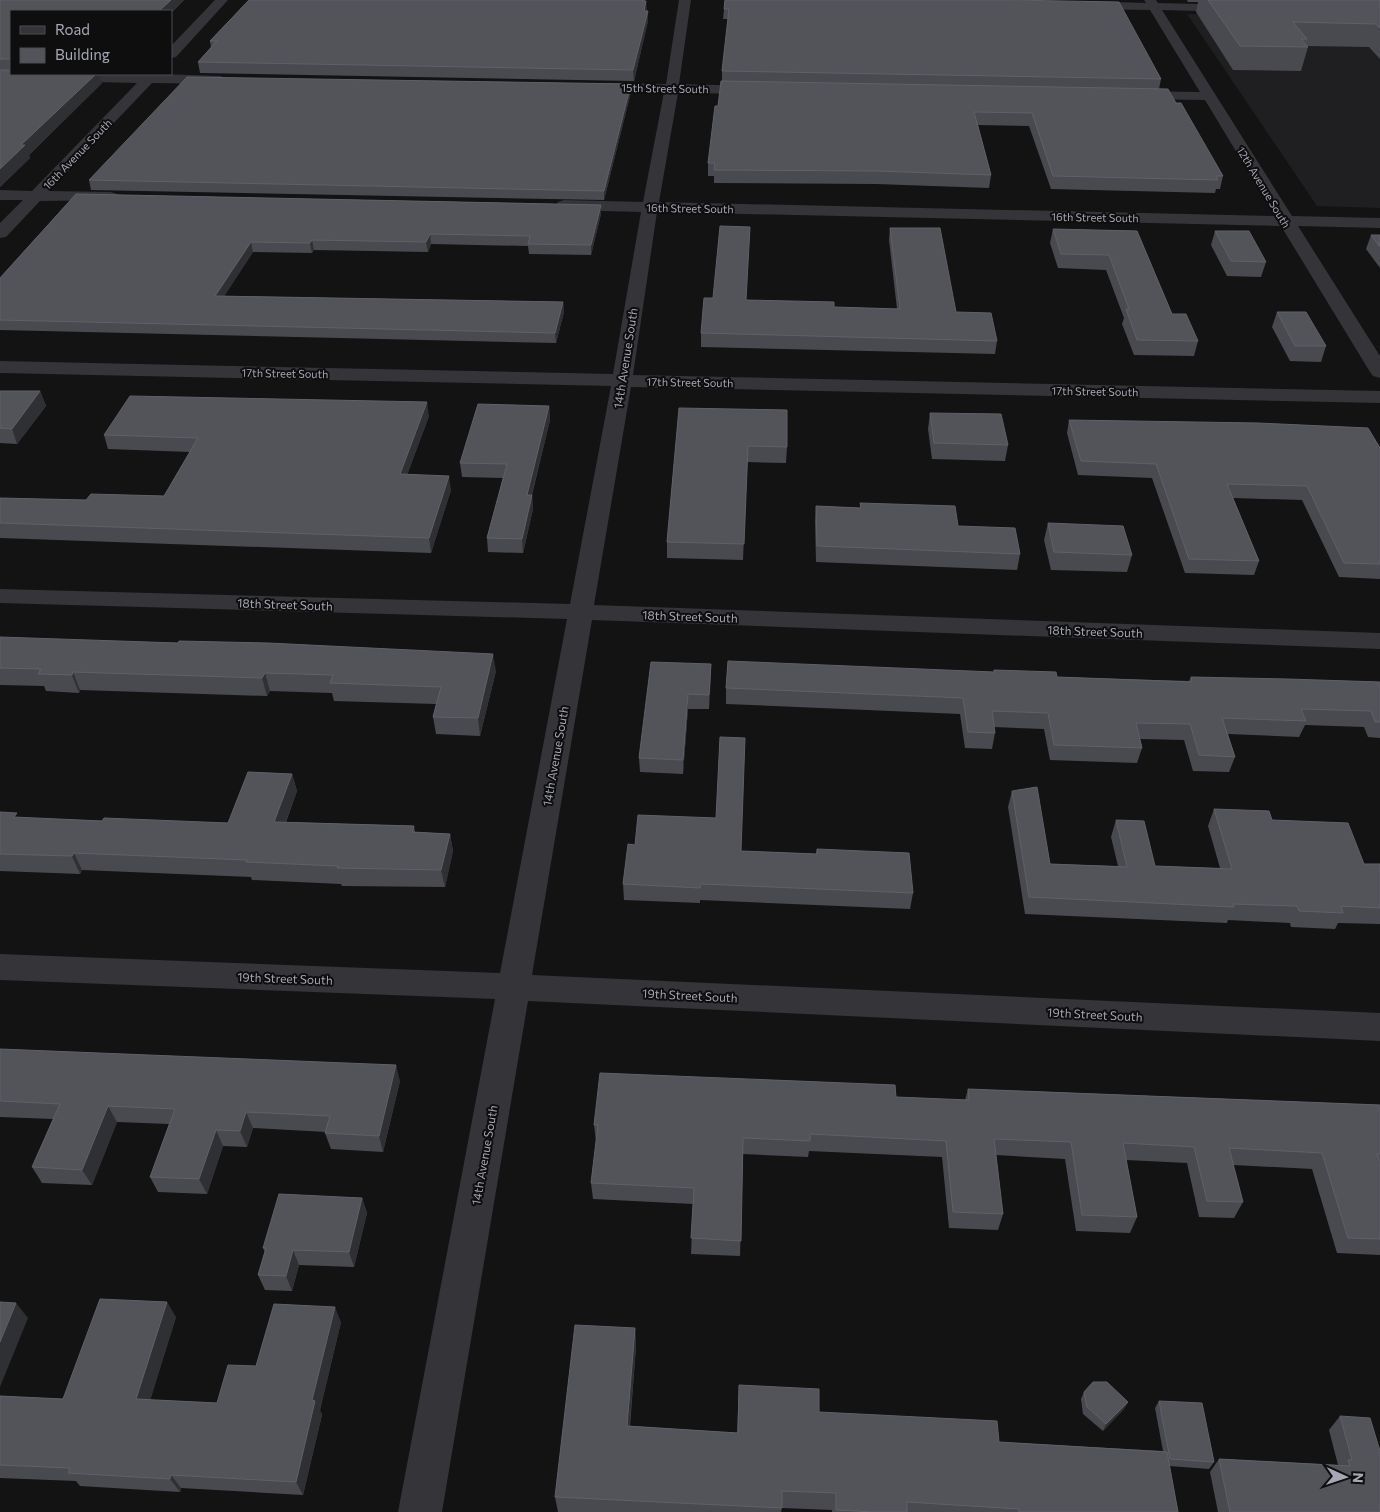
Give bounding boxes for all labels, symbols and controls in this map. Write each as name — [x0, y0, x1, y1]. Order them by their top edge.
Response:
legend — [10, 10, 172, 75]
text: Road — [55, 20, 90, 38]
text: Building — [55, 45, 110, 63]
street label: 15th Street South — [621, 81, 709, 95]
street label: 16th Avenue South — [40, 116, 114, 192]
street label: 12th Avenue South — [1235, 144, 1293, 230]
street label: 16th Street South — [646, 201, 734, 215]
street label: 16th Street South — [1051, 210, 1139, 224]
street label: 14th Avenue South — [610, 307, 640, 409]
street label: 17th Street South — [242, 366, 328, 380]
street label: 17th Street South — [647, 375, 733, 389]
street label: 17th Street South — [1052, 384, 1138, 398]
street label: 18th Street South — [237, 595, 333, 613]
street label: 18th Street South — [642, 607, 738, 625]
street label: 18th Street South — [1047, 622, 1143, 640]
street label: 14th Avenue South — [539, 705, 571, 807]
street label: 19th Street South — [237, 969, 333, 987]
street label: 19th Street South — [642, 986, 738, 1004]
street label: 19th Street South — [1047, 1005, 1143, 1023]
street label: 14th Avenue South — [468, 1104, 500, 1206]
north arrow — [1320, 1452, 1370, 1502]
text: N — [1350, 1472, 1367, 1483]

